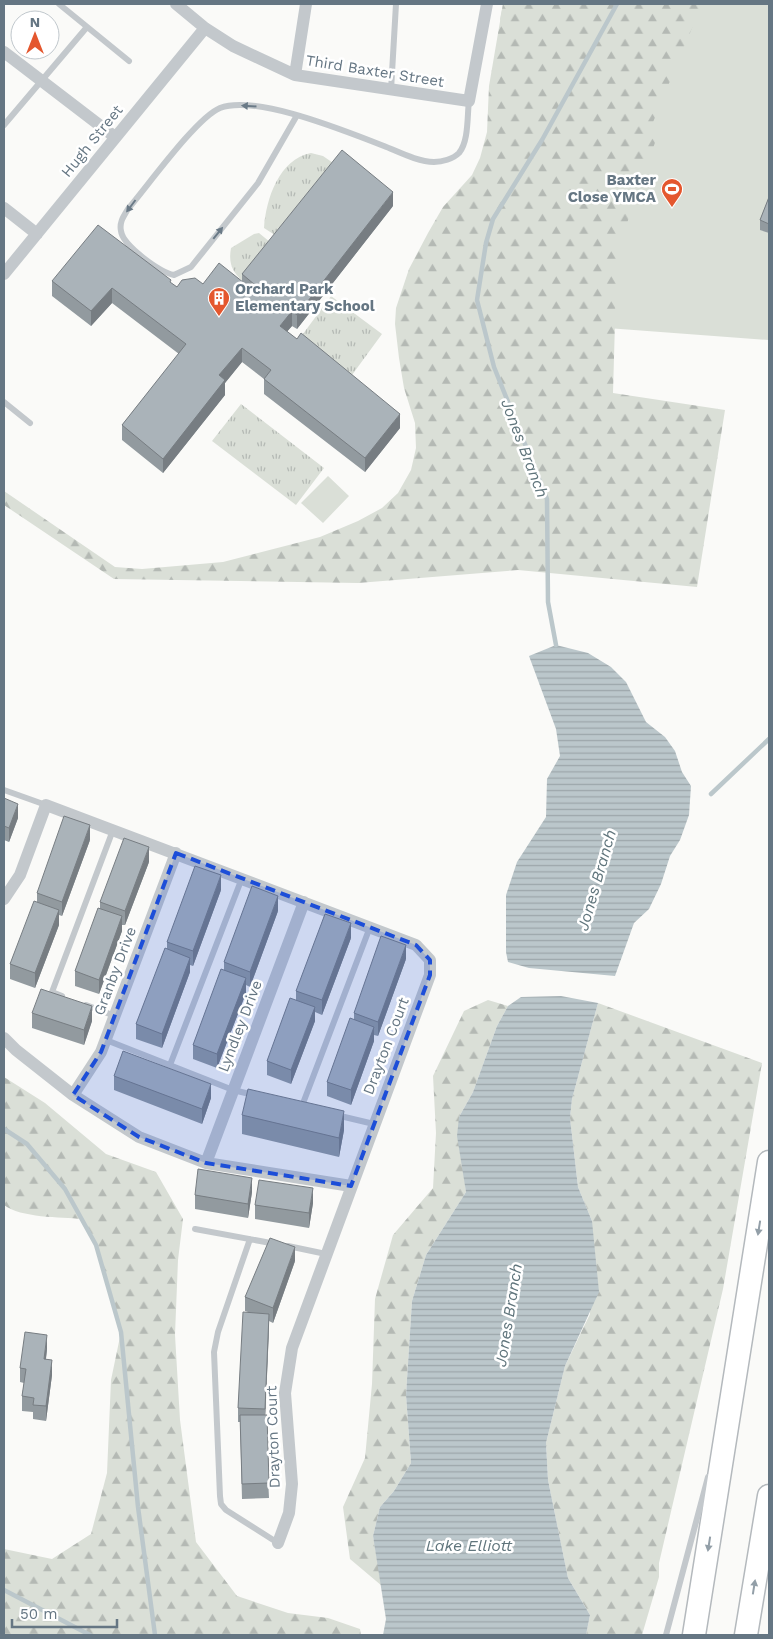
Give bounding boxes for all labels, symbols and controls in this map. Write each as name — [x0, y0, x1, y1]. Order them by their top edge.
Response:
north arrow — [10, 10, 60, 60]
text: N — [30, 14, 40, 30]
street label: Third Baxter Street — [305, 51, 446, 91]
street label: Hugh Street — [57, 101, 127, 181]
one-way arrow — [241, 102, 257, 110]
place label: Baxter Close YMCA — [568, 171, 657, 206]
sports icon: Baxter Close YMCA — [660, 177, 684, 208]
one-way arrow — [126, 199, 136, 213]
one-way arrow — [213, 227, 224, 240]
place label: Orchard Park Elementary School — [235, 280, 375, 315]
building icon: Orchard Park Elementary School — [207, 286, 231, 317]
water label: Jones Branch — [497, 396, 552, 500]
water label: Jones Branch — [573, 827, 620, 933]
street label: Granby Drive — [90, 924, 140, 1018]
street label: Lyndley Drive — [214, 978, 266, 1074]
street label: Drayton Court — [359, 994, 413, 1097]
one-way arrow — [754, 1220, 762, 1236]
water label: Jones Branch — [491, 1262, 526, 1368]
street label: Drayton Court — [262, 1385, 284, 1489]
water label: Lake Elliott — [426, 1536, 513, 1555]
one-way arrow — [704, 1536, 712, 1552]
one-way arrow — [750, 1579, 758, 1595]
scale bar — [12, 1596, 118, 1628]
text: 50 m — [20, 1605, 57, 1623]

